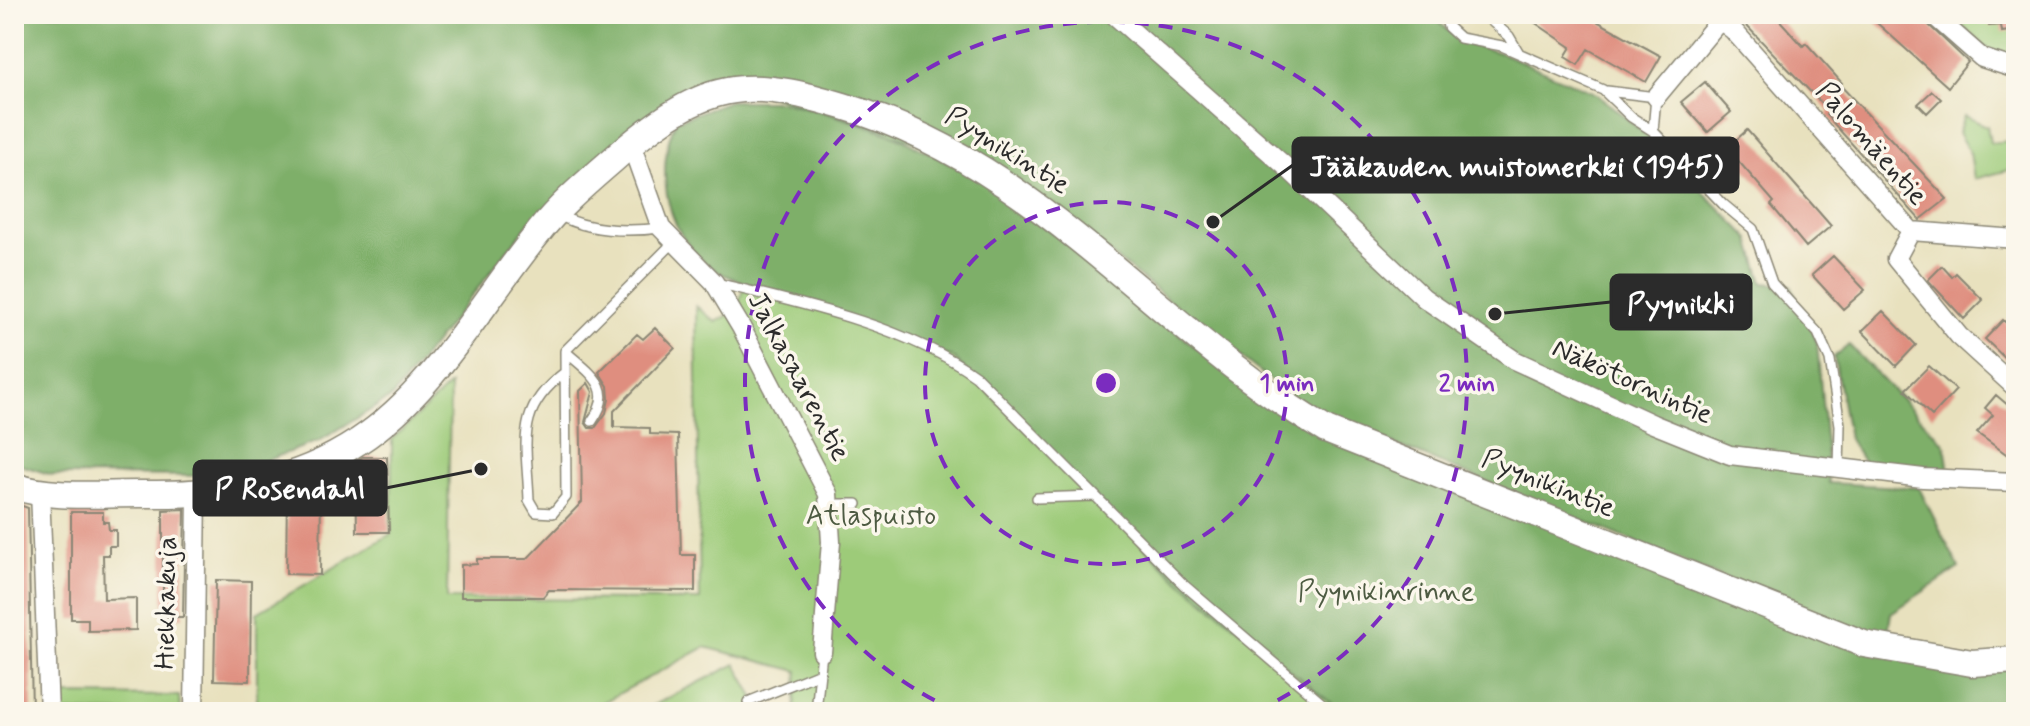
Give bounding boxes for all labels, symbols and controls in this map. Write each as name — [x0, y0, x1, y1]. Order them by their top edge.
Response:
street label: Palomäentie — [1807, 74, 1935, 214]
street label: Pyynikintie — [938, 98, 1076, 204]
callout: Jääkauden muistomerkki (1945) — [1293, 138, 1738, 192]
text: Jääkauden muistomerkki (1945) — [1309, 148, 1723, 187]
callout: Pyynikki — [1611, 275, 1751, 329]
text: Pyynikki — [1627, 285, 1735, 324]
street label: Jalkasaarentie — [738, 286, 858, 468]
street label: Näkötornintie — [1546, 330, 1718, 434]
centre of rings — [1092, 369, 1120, 397]
text: 1 min — [1259, 369, 1315, 400]
text: 2 min — [1439, 369, 1495, 400]
street label: Pyynikintie — [1476, 441, 1620, 527]
callout: P Rosendahl — [194, 461, 386, 515]
text: P Rosendahl — [215, 470, 365, 509]
park label: Atlaspuisto — [806, 498, 936, 535]
street label: Hiekkakuja — [147, 536, 187, 670]
park label: Pyynikinrinne — [1298, 574, 1474, 611]

